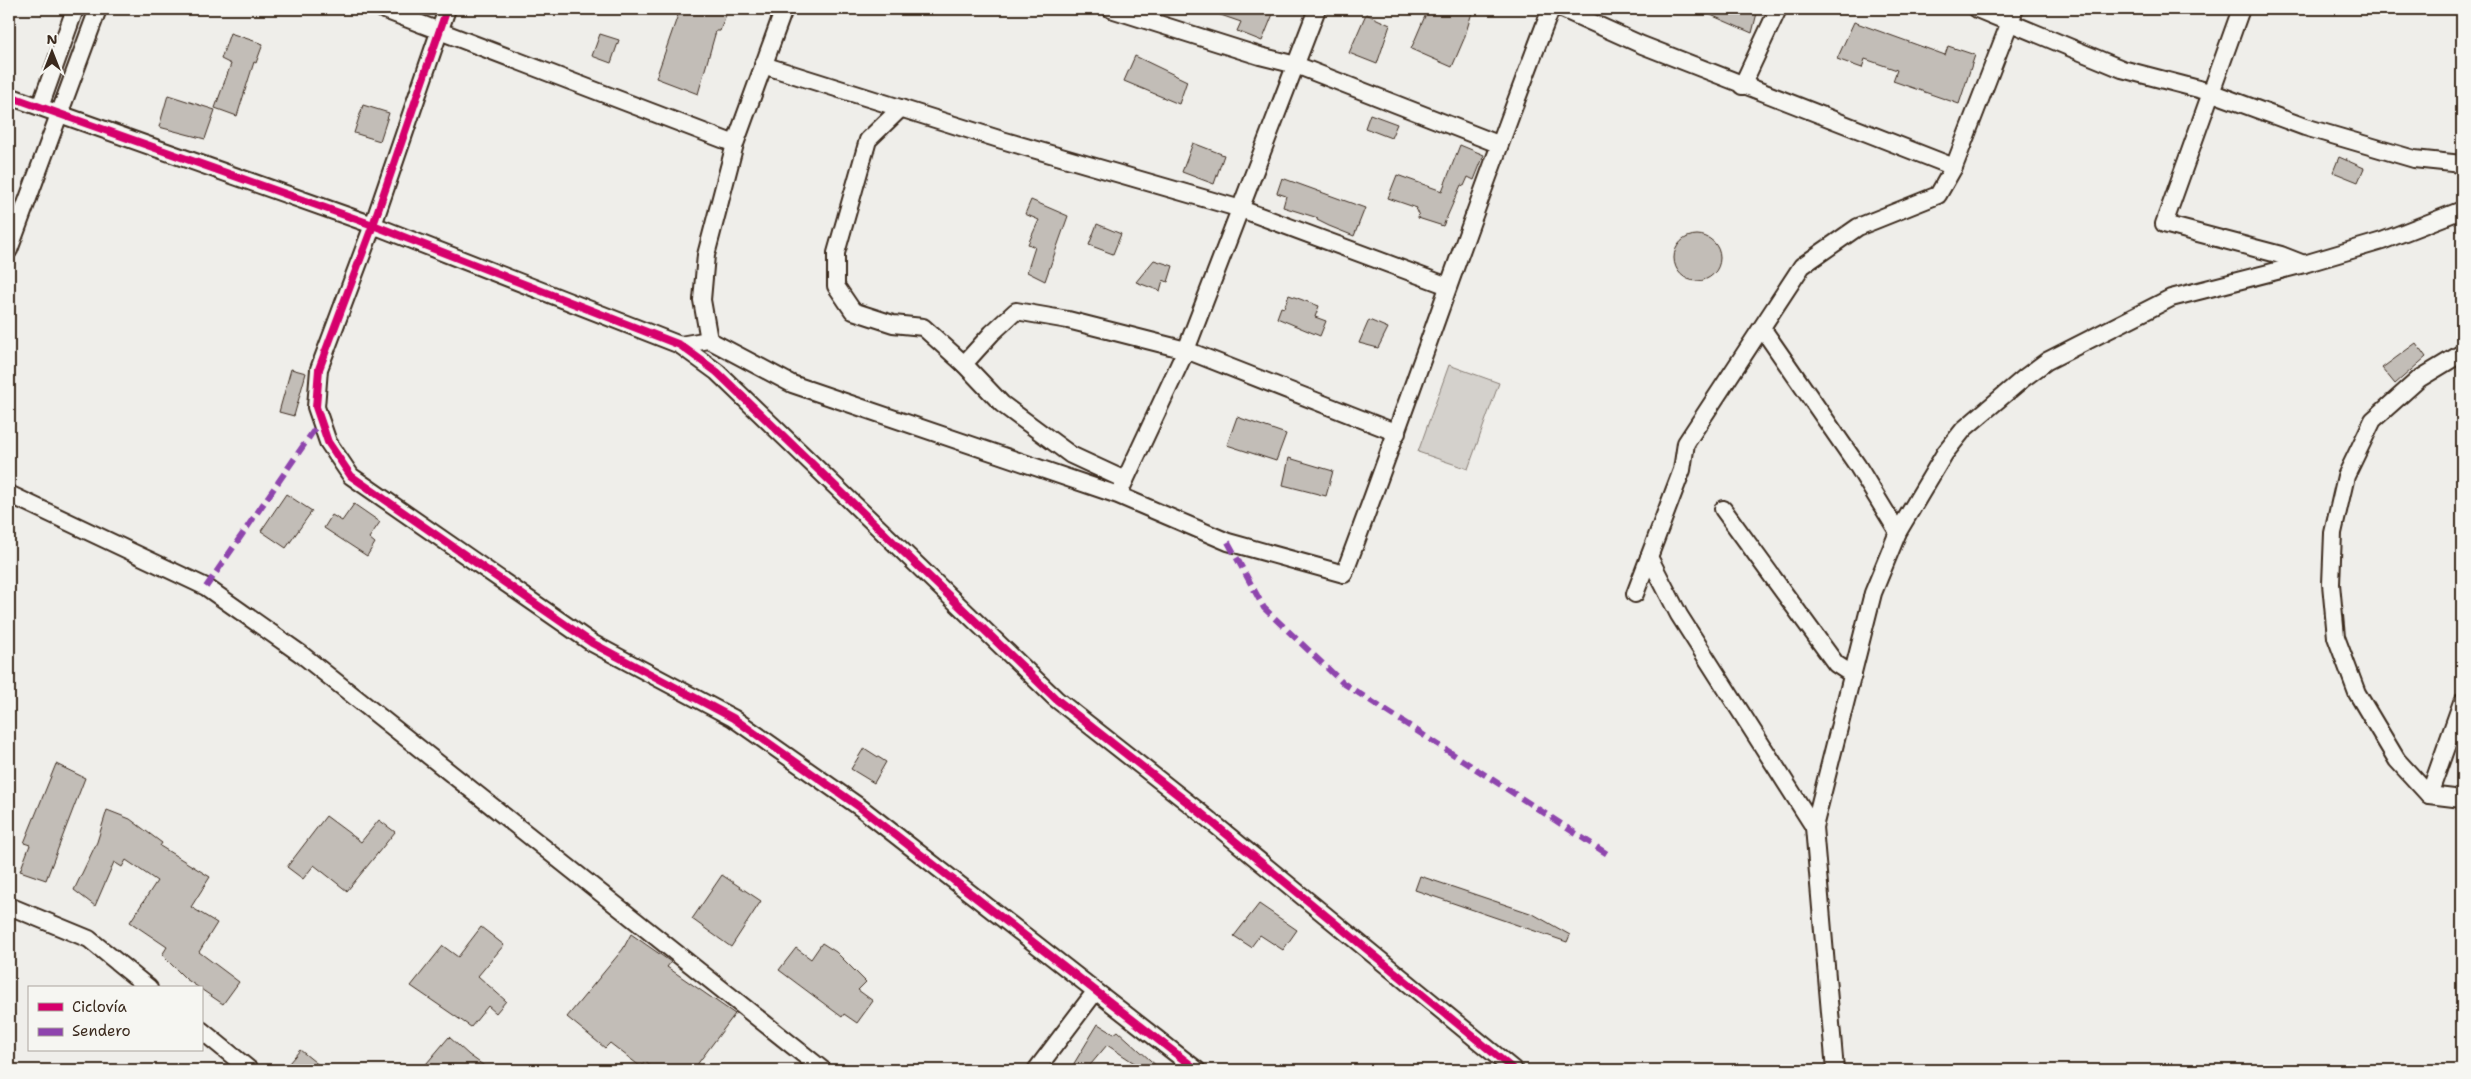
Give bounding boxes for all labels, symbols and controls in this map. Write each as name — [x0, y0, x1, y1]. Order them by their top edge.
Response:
north arrow — [28, 28, 78, 78]
text: N — [46, 30, 58, 48]
legend — [28, 986, 202, 1052]
text: Ciclovía — [72, 997, 128, 1017]
text: Sendero — [72, 1021, 131, 1041]

